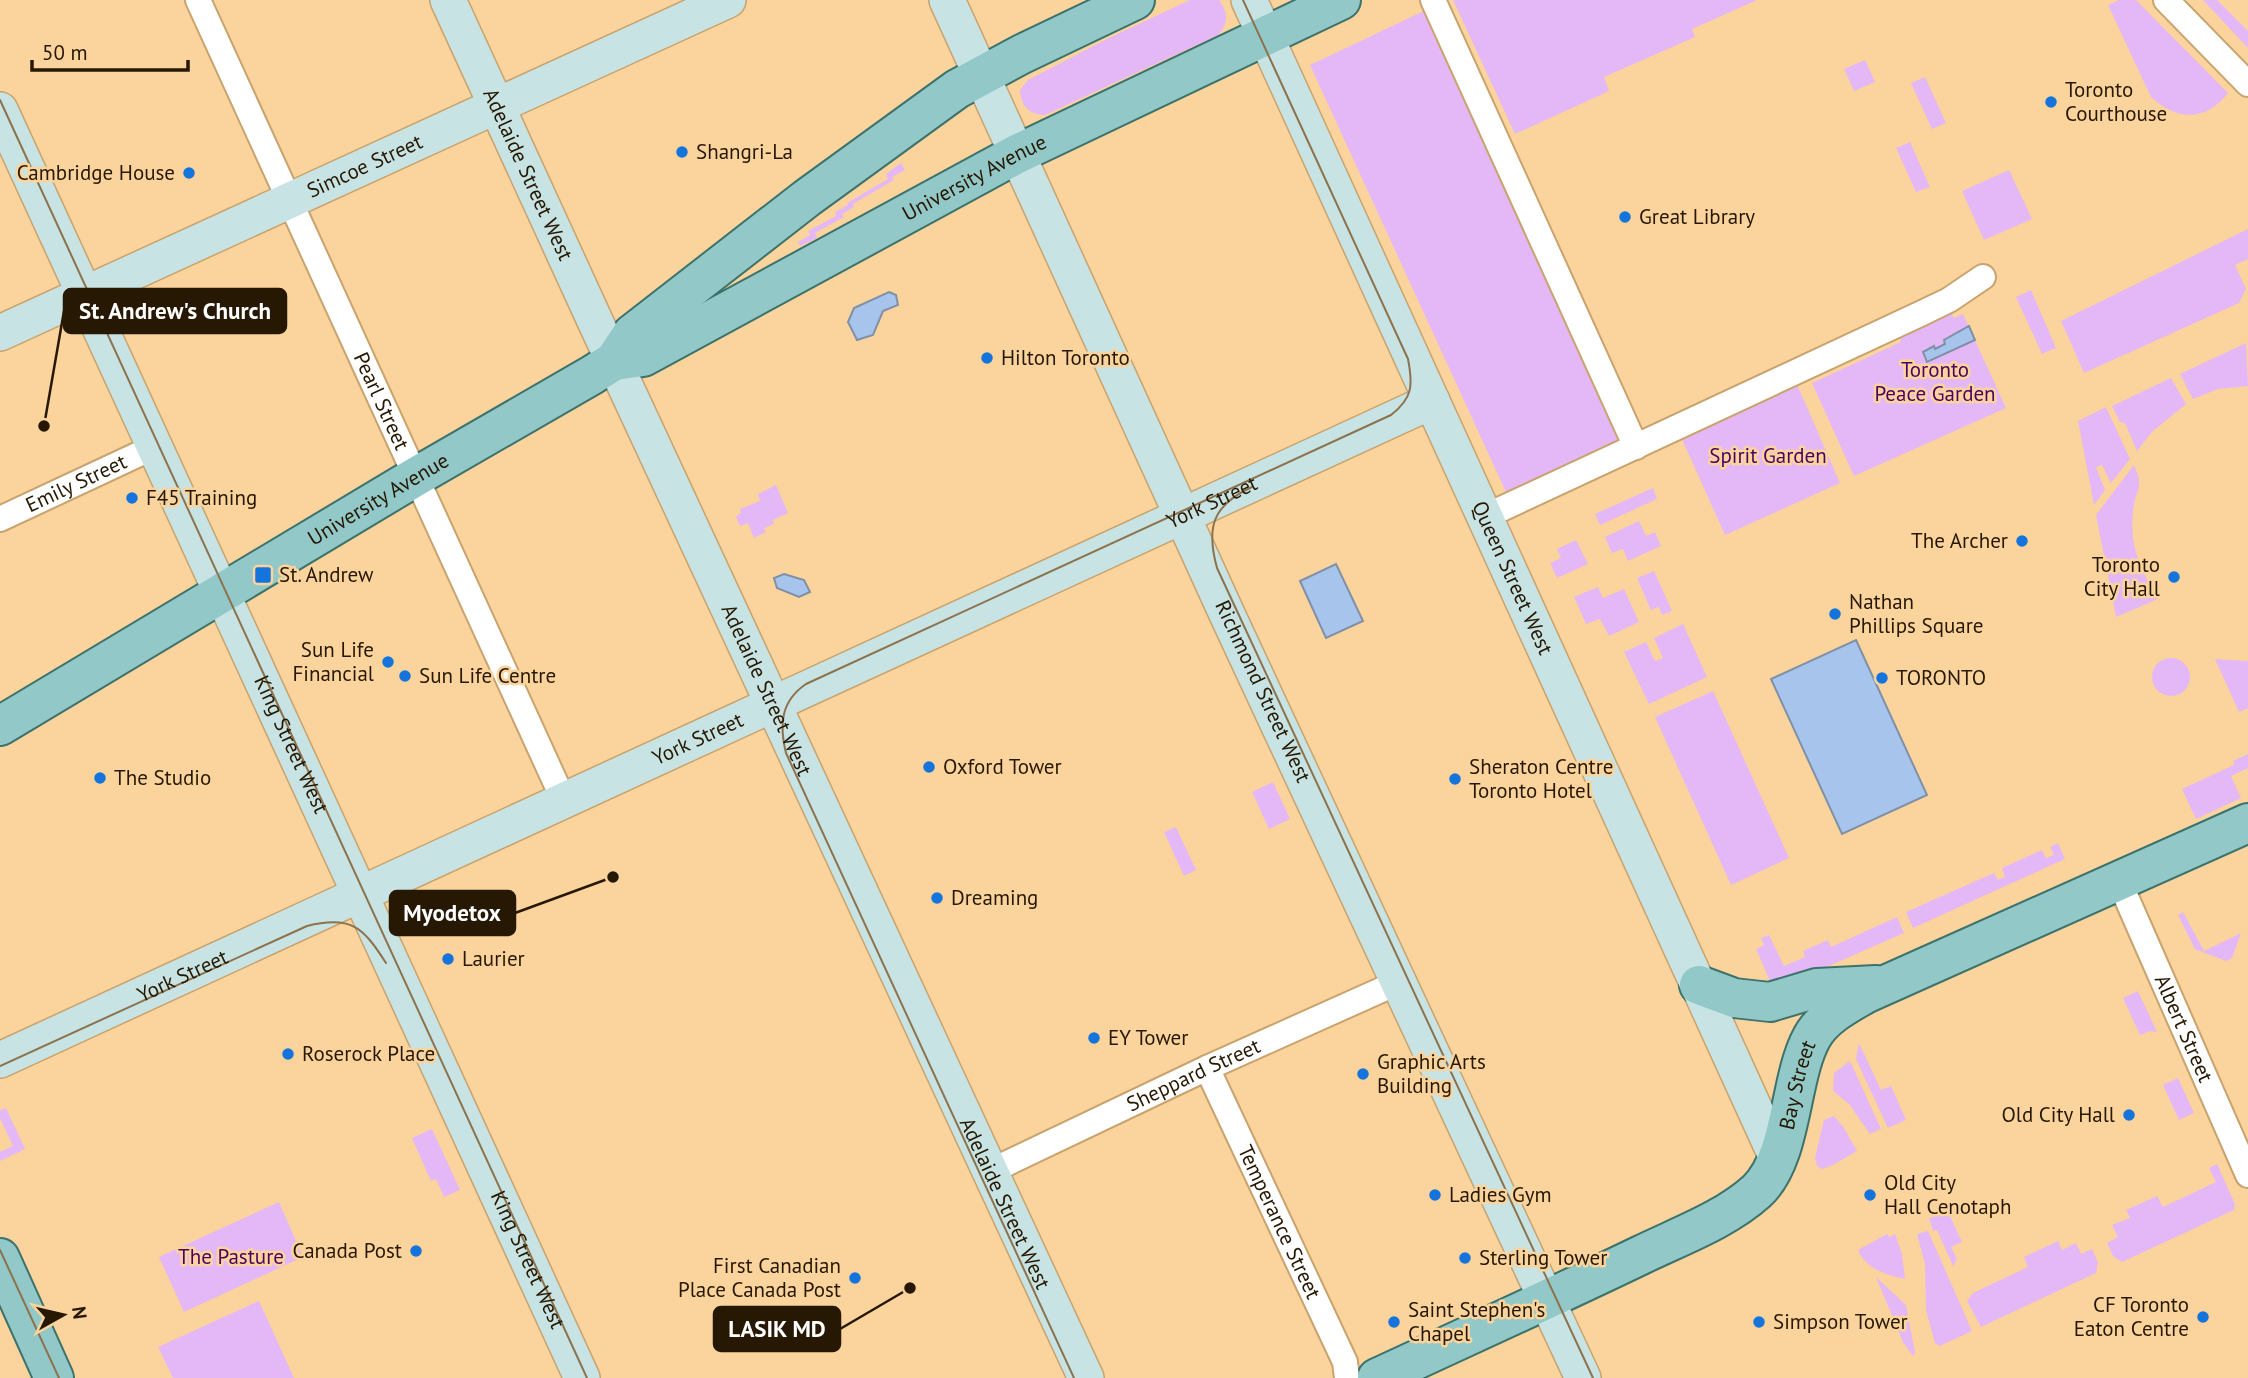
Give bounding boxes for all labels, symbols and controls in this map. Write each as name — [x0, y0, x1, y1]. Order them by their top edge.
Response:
scale bar — [32, 28, 187, 72]
text: 50 m — [42, 39, 88, 66]
place label: Toronto Courthouse — [2065, 76, 2167, 127]
street label: Adelaide Street West — [477, 84, 579, 265]
marker: Toronto Courthouse — [2043, 94, 2059, 110]
street label: Simcoe Street — [302, 128, 426, 204]
street label: University Avenue — [897, 128, 1051, 227]
place label: Shangri-La — [696, 138, 793, 165]
marker: Shangri-La — [674, 144, 690, 160]
place label: Cambridge House — [17, 159, 175, 186]
marker: Cambridge House — [181, 165, 197, 181]
place label: Great Library — [1639, 203, 1755, 230]
marker: Great Library — [1617, 209, 1633, 225]
callout: St. Andrew's Church — [64, 289, 286, 333]
text: St. Andrew's Church — [79, 296, 271, 325]
place label: Hilton Toronto — [1001, 344, 1130, 371]
street label: Pearl Street — [348, 348, 416, 454]
marker: Hilton Toronto — [979, 350, 995, 366]
park label: Toronto Peace Garden — [1874, 356, 1996, 407]
park label: Spirit Garden — [1709, 442, 1827, 469]
street label: University Avenue — [303, 447, 454, 551]
street label: Emily Street — [21, 448, 131, 518]
street label: York Street — [1162, 469, 1261, 534]
place label: F45 Training — [146, 484, 257, 511]
marker: F45 Training — [124, 490, 140, 506]
street label: Queen Street West — [1466, 496, 1560, 659]
place label: The Archer — [1911, 527, 2008, 554]
marker: The Archer — [2014, 533, 2030, 549]
place label: Toronto City Hall — [2084, 551, 2160, 602]
place label: St. Andrew — [279, 561, 374, 588]
marker: St. Andrew — [253, 565, 273, 585]
marker: Toronto City Hall — [2166, 569, 2182, 585]
place label: Nathan Phillips Square — [1849, 588, 1984, 639]
street label: Richmond Street West — [1209, 596, 1317, 786]
street label: Adelaide Street West — [715, 600, 818, 780]
marker: Nathan Phillips Square — [1827, 606, 1843, 622]
place label: Sun Life Financial — [292, 636, 374, 687]
marker: Sun Life Financial — [380, 654, 396, 670]
place label: Sun Life Centre — [419, 662, 556, 689]
place label: TORONTO — [1896, 664, 1986, 691]
marker: Sun Life Centre — [397, 668, 413, 684]
marker: TORONTO — [1874, 670, 1890, 686]
street label: King Street West — [248, 671, 335, 817]
street label: York Street — [648, 706, 747, 771]
place label: Oxford Tower — [943, 753, 1062, 780]
place label: Sheraton Centre Toronto Hotel — [1469, 753, 1613, 804]
marker: Oxford Tower — [921, 759, 937, 775]
place label: The Studio — [114, 764, 211, 791]
marker: The Studio — [92, 770, 108, 786]
marker: Sheraton Centre Toronto Hotel — [1447, 771, 1463, 787]
place label: Dreaming — [951, 884, 1038, 911]
marker: Dreaming — [929, 890, 945, 906]
callout: Myodetox — [390, 891, 515, 935]
text: Myodetox — [403, 898, 501, 927]
street label: York Street — [133, 943, 232, 1008]
place label: Laurier — [462, 945, 525, 972]
marker: Laurier — [440, 951, 456, 967]
street label: Albert Street — [2149, 970, 2220, 1086]
place label: EY Tower — [1108, 1024, 1188, 1051]
marker: EY Tower — [1086, 1030, 1102, 1046]
street label: Sheppard Street — [1122, 1032, 1264, 1117]
street label: Bay Street — [1773, 1036, 1821, 1132]
place label: Roserock Place — [302, 1040, 435, 1067]
marker: Roserock Place — [280, 1046, 296, 1062]
place label: Graphic Arts Building — [1377, 1048, 1486, 1099]
marker: Graphic Arts Building — [1355, 1066, 1371, 1082]
place label: Old City Hall — [2001, 1101, 2115, 1128]
marker: Old City Hall — [2121, 1107, 2137, 1123]
street label: Adelaide Street West — [954, 1113, 1057, 1293]
street label: Temperance Street — [1232, 1140, 1327, 1303]
place label: Old City Hall Cenotaph — [1884, 1169, 2011, 1220]
place label: Ladies Gym — [1449, 1181, 1552, 1208]
street label: King Street West — [485, 1186, 571, 1333]
marker: Ladies Gym — [1427, 1187, 1443, 1203]
marker: Old City Hall Cenotaph — [1862, 1187, 1878, 1203]
place label: Canada Post — [293, 1237, 402, 1264]
park label: The Pasture — [178, 1243, 284, 1270]
marker: Canada Post — [408, 1243, 424, 1259]
place label: Sterling Tower — [1479, 1244, 1607, 1271]
marker: Sterling Tower — [1457, 1250, 1473, 1266]
place label: First Canadian Place Canada Post — [678, 1252, 841, 1303]
marker: First Canadian Place Canada Post — [847, 1270, 863, 1286]
north arrow — [28, 1280, 98, 1350]
place label: CF Toronto Eaton Centre — [2074, 1291, 2189, 1342]
place label: Saint Stephen's Chapel — [1408, 1296, 1545, 1347]
text: N — [67, 1305, 93, 1320]
callout: LASIK MD — [714, 1307, 840, 1351]
place label: Simpson Tower — [1773, 1308, 1908, 1335]
marker: CF Toronto Eaton Centre — [2195, 1309, 2211, 1325]
text: LASIK MD — [728, 1314, 826, 1343]
marker: Saint Stephen's Chapel — [1386, 1314, 1402, 1330]
marker: Simpson Tower — [1751, 1314, 1767, 1330]

